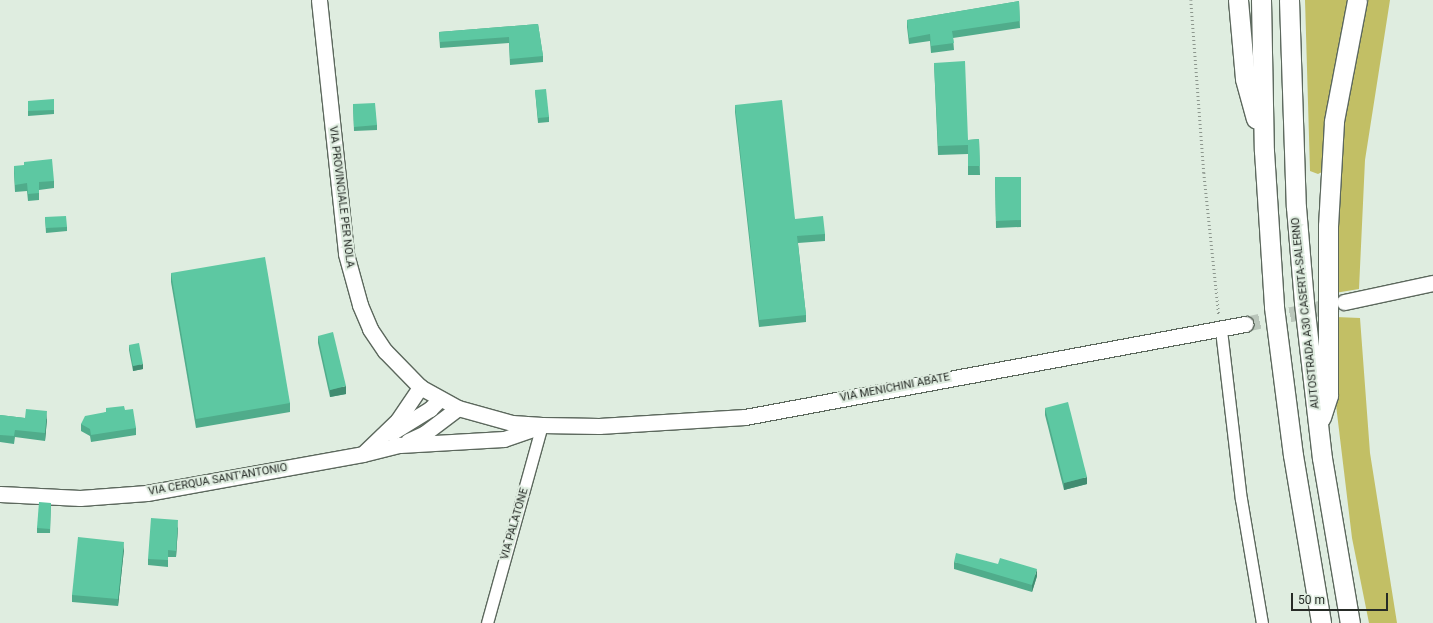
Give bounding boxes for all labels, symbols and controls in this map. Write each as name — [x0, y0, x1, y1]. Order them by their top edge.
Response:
street label: VIA PROVINCIALE PER NOLA — [326, 125, 356, 269]
street label: AUTOSTRADA A30 CASERTA-SALERNO — [1289, 217, 1323, 409]
street label: VIA MENICHINI ABATE — [839, 371, 951, 405]
street label: VIA CERQUA SANT'ANTONIO — [147, 461, 289, 499]
street label: VIA PALATONE — [498, 487, 532, 561]
scale bar — [1293, 585, 1390, 611]
text: 50 m — [1298, 593, 1325, 607]

